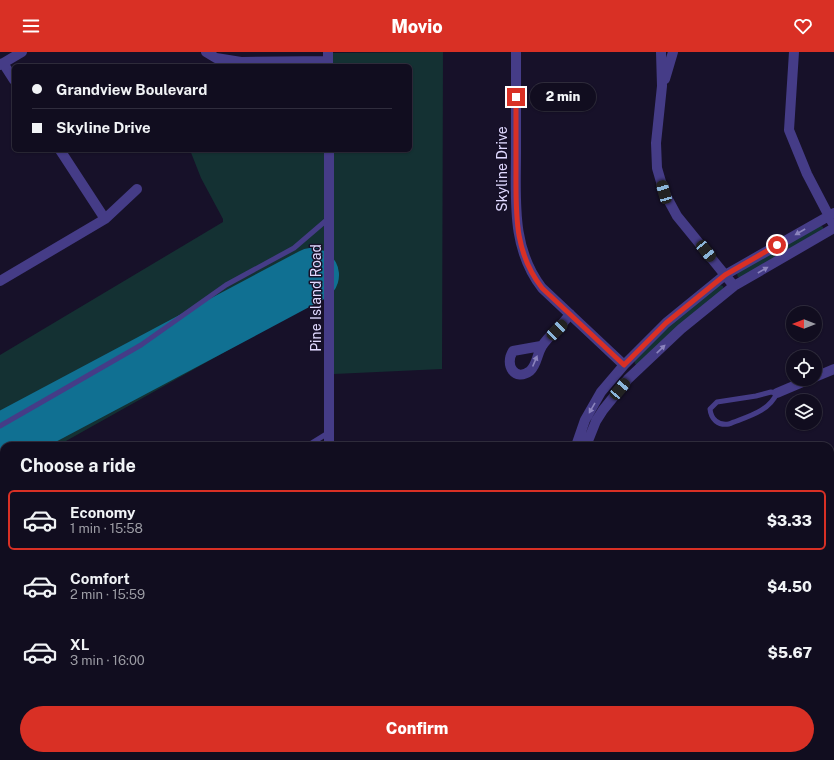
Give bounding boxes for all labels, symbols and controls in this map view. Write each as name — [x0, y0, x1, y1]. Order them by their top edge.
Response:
icon: menu — [20, 15, 42, 37]
icon: heart — [792, 15, 814, 37]
text: Movio — [391, 16, 443, 37]
text: Grandview Boulevard — [56, 81, 207, 98]
callout: 2 min — [530, 83, 596, 111]
route end — [507, 88, 525, 106]
text: 2 min — [546, 89, 580, 104]
text: Skyline Drive — [56, 119, 151, 136]
street label: Skyline Drive — [494, 126, 510, 212]
car — [655, 179, 673, 205]
one-way arrow — [794, 229, 806, 235]
route start — [768, 236, 786, 254]
car — [694, 238, 718, 264]
street label: Pine Island Road — [308, 244, 324, 352]
one-way arrow — [757, 266, 769, 273]
north arrow — [786, 306, 822, 342]
map controls — [786, 306, 822, 430]
car — [544, 317, 570, 343]
one-way arrow — [656, 344, 666, 354]
button: locate — [786, 350, 822, 386]
one-way arrow — [533, 355, 539, 367]
car — [608, 376, 632, 402]
button: layers — [786, 394, 822, 430]
one-way arrow — [589, 402, 596, 413]
text: Choose a ride — [20, 455, 136, 476]
icon: car — [22, 502, 58, 538]
text: Economy — [70, 504, 135, 521]
text: $3.33 — [767, 512, 812, 529]
text: 1 min · 15:58 — [70, 521, 143, 536]
icon: car — [22, 568, 58, 604]
text: Comfort — [70, 570, 130, 587]
text: $4.50 — [767, 578, 812, 595]
text: 2 min · 15:59 — [70, 587, 145, 602]
icon: car — [22, 634, 58, 670]
text: XL — [70, 636, 89, 653]
text: $5.67 — [767, 644, 812, 661]
text: 3 min · 16:00 — [70, 653, 145, 668]
button: Confirm — [20, 706, 814, 752]

